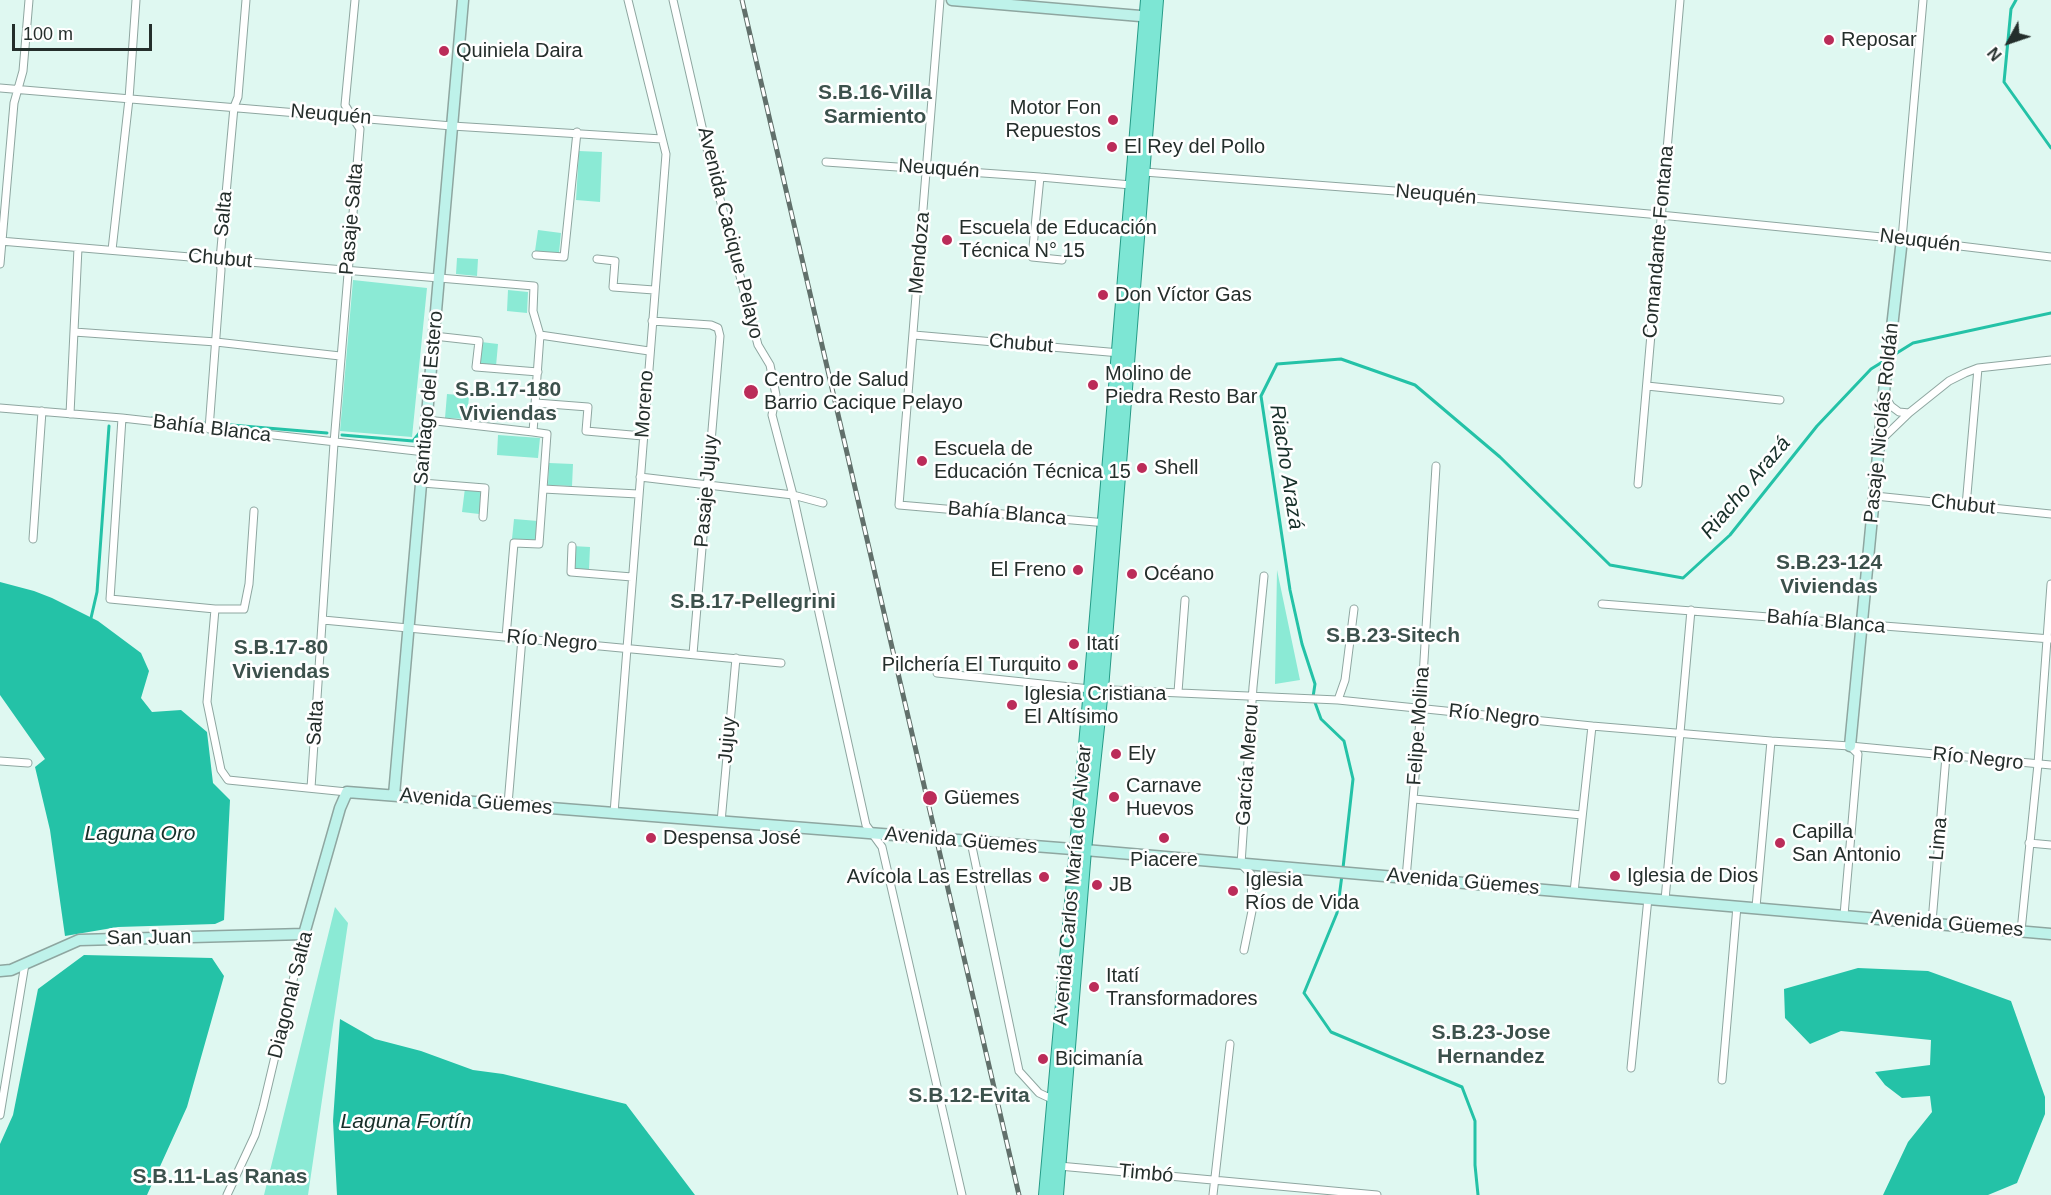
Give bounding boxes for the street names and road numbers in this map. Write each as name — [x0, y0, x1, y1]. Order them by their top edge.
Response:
street label: Neuquén — [290, 100, 372, 130]
street label: Avenida Cacique Pelayo — [692, 125, 768, 341]
street label: Comandante Fontana — [1639, 145, 1679, 339]
street label: Neuquén — [898, 154, 980, 184]
street label: Pasaje Salta — [335, 162, 369, 276]
street label: Neuquén — [1395, 180, 1477, 210]
street label: Salta — [210, 190, 238, 238]
street label: Mendoza — [904, 211, 936, 295]
street label: Neuquén — [1878, 224, 1962, 258]
street label: Chubut — [187, 244, 253, 274]
street label: Santiago del Estero — [409, 310, 449, 486]
street label: Pasaje Nicolás Roldán — [1860, 322, 1904, 524]
street label: Chubut — [988, 329, 1054, 359]
street label: Moreno — [631, 369, 659, 439]
street label: Bahía Blanca — [151, 410, 273, 448]
street label: Pasaje Jujuy — [690, 433, 724, 549]
street label: Chubut — [1930, 490, 1996, 520]
street label: Bahía Blanca — [947, 497, 1067, 531]
street label: Bahía Blanca — [1766, 605, 1886, 639]
street label: Río Negro — [506, 625, 598, 657]
street label: Felipe Molina — [1403, 666, 1435, 786]
street label: Salta — [302, 699, 330, 747]
street label: Río Negro — [1447, 699, 1541, 733]
street label: García Merou — [1232, 703, 1264, 827]
street label: Jujuy — [714, 716, 742, 764]
street label: Río Negro — [1931, 742, 2025, 776]
street label: Avenida Carlos María de Alvear — [1049, 743, 1097, 1027]
street label: Avenida Güemes — [399, 783, 553, 821]
street label: Lima — [1925, 816, 1953, 862]
street label: Avenida Güemes — [884, 822, 1038, 860]
street label: Avenida Güemes — [1386, 863, 1540, 901]
street label: Avenida Güemes — [1870, 905, 2024, 943]
street label: San Juan — [107, 925, 191, 951]
street label: Diagonal Salta — [264, 929, 318, 1061]
street label: Timbó — [1118, 1160, 1174, 1188]

